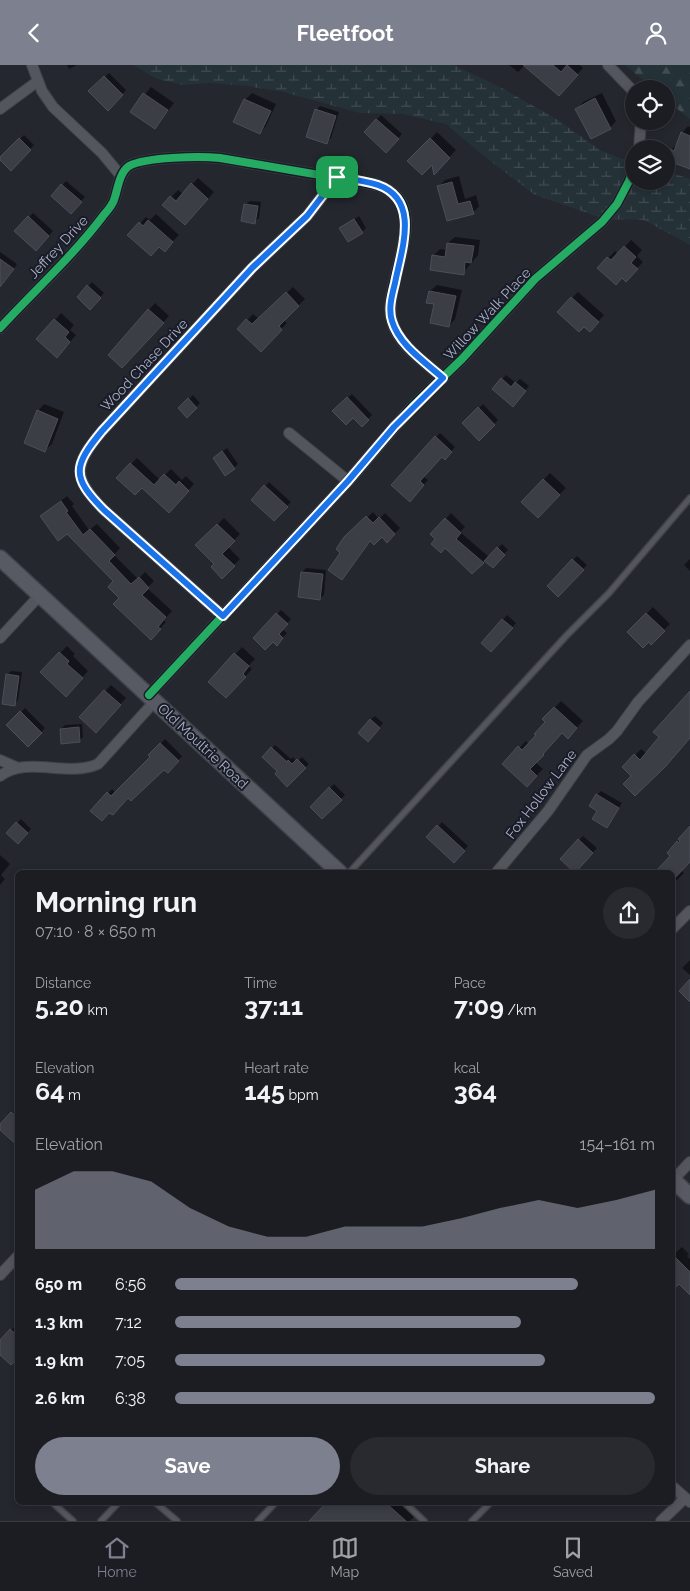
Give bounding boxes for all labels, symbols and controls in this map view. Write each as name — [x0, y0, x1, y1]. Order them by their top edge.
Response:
icon: back — [20, 19, 48, 47]
icon: person — [642, 19, 670, 47]
text: Fleetfoot — [296, 20, 394, 46]
map controls — [625, 80, 675, 190]
button: locate — [625, 80, 675, 130]
button: layers — [625, 140, 675, 190]
pin — [316, 156, 358, 198]
icon: arrive — [323, 163, 351, 191]
street label: Jeffrey Drive — [25, 212, 91, 282]
street label: Willow Walk Place — [440, 265, 534, 363]
street label: Wood Chase Drive — [97, 316, 191, 414]
street label: Old Moultrie Road — [155, 700, 251, 792]
street label: Fox Hollow Lane — [502, 746, 580, 842]
text: Morning run — [35, 886, 197, 919]
button: share — [603, 887, 655, 939]
text: 07:10 · 8 × 650 m — [35, 922, 156, 941]
text: Distance — [35, 975, 91, 991]
text: Time — [244, 975, 277, 991]
text: Pace — [454, 975, 486, 991]
text: 5.20 — [35, 991, 84, 1021]
text: 37:11 — [244, 991, 303, 1021]
text: 7:09 — [454, 991, 504, 1021]
text: km — [84, 1002, 108, 1018]
text: /km — [504, 1002, 536, 1018]
text: Elevation — [35, 1060, 94, 1076]
text: Heart rate — [244, 1060, 309, 1076]
text: kcal — [454, 1060, 480, 1076]
text: 64 — [35, 1076, 64, 1106]
text: 145 — [244, 1076, 285, 1106]
text: 364 — [454, 1076, 497, 1106]
text: m — [64, 1087, 81, 1103]
text: bpm — [285, 1087, 319, 1103]
text: Elevation — [35, 1135, 103, 1154]
text: 154–161 m — [580, 1135, 655, 1154]
text: 650 m — [35, 1275, 82, 1294]
text: 6:56 — [115, 1275, 146, 1294]
text: 1.3 km — [35, 1313, 83, 1332]
text: 7:12 — [115, 1313, 142, 1332]
text: 1.9 km — [35, 1351, 84, 1370]
text: 7:05 — [115, 1351, 145, 1370]
text: 2.6 km — [35, 1389, 85, 1408]
text: 6:38 — [115, 1389, 146, 1408]
button: Save — [35, 1437, 340, 1495]
button: Share — [350, 1437, 655, 1495]
tab: Home — [97, 1534, 137, 1580]
tab: Map — [331, 1534, 359, 1580]
tab: Saved — [553, 1534, 593, 1580]

